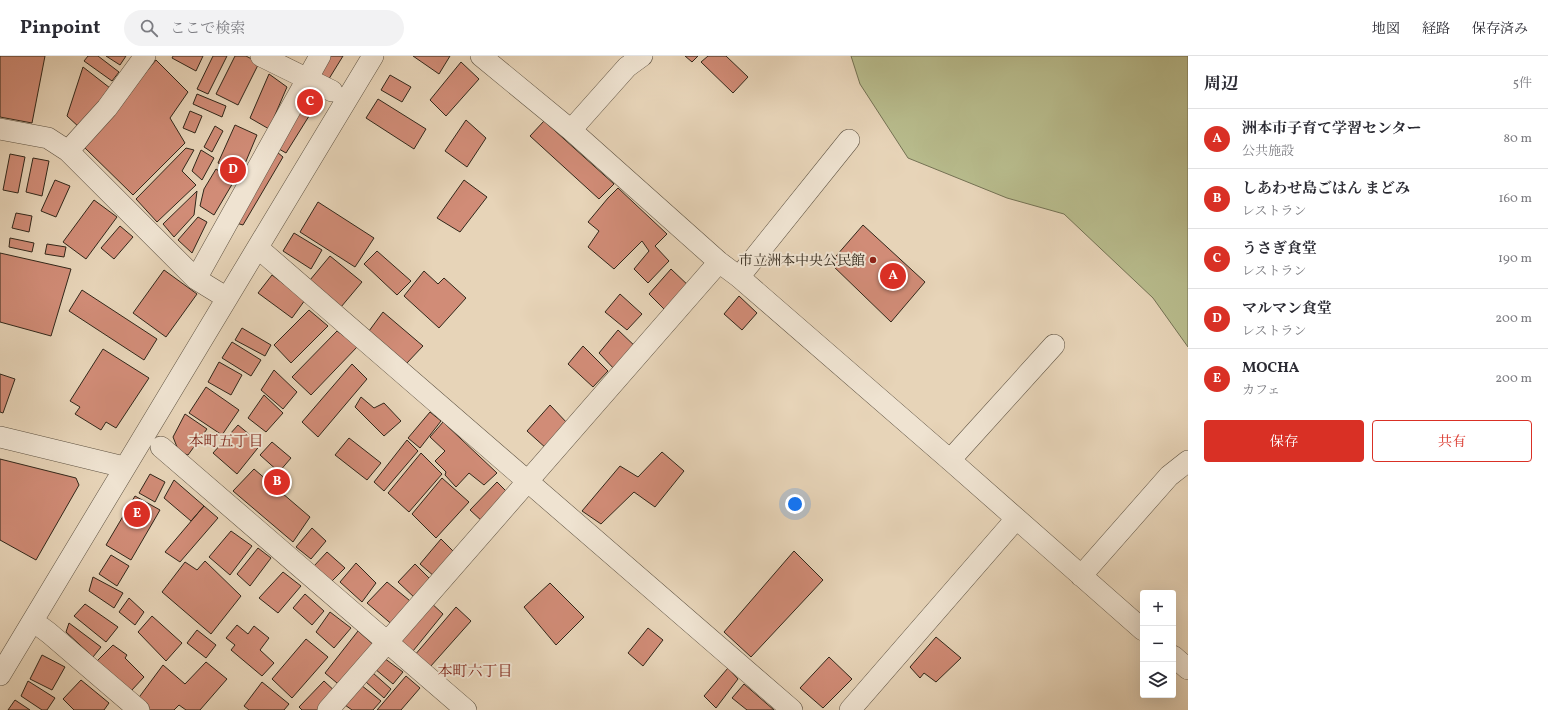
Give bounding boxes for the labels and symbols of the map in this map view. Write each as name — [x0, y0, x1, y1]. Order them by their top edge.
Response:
pin: C — [297, 87, 323, 117]
pin: D — [220, 155, 246, 185]
place label: 市立洲本中央公民館 — [739, 252, 865, 271]
marker: 市立洲本中央公民館 — [868, 255, 878, 265]
pin: A — [880, 261, 906, 291]
district label: 本町五丁目 — [188, 432, 264, 453]
pin: B — [264, 467, 290, 497]
your location — [785, 494, 805, 514]
pin: E — [124, 499, 150, 529]
district label: 本町六丁目 — [437, 662, 513, 683]

